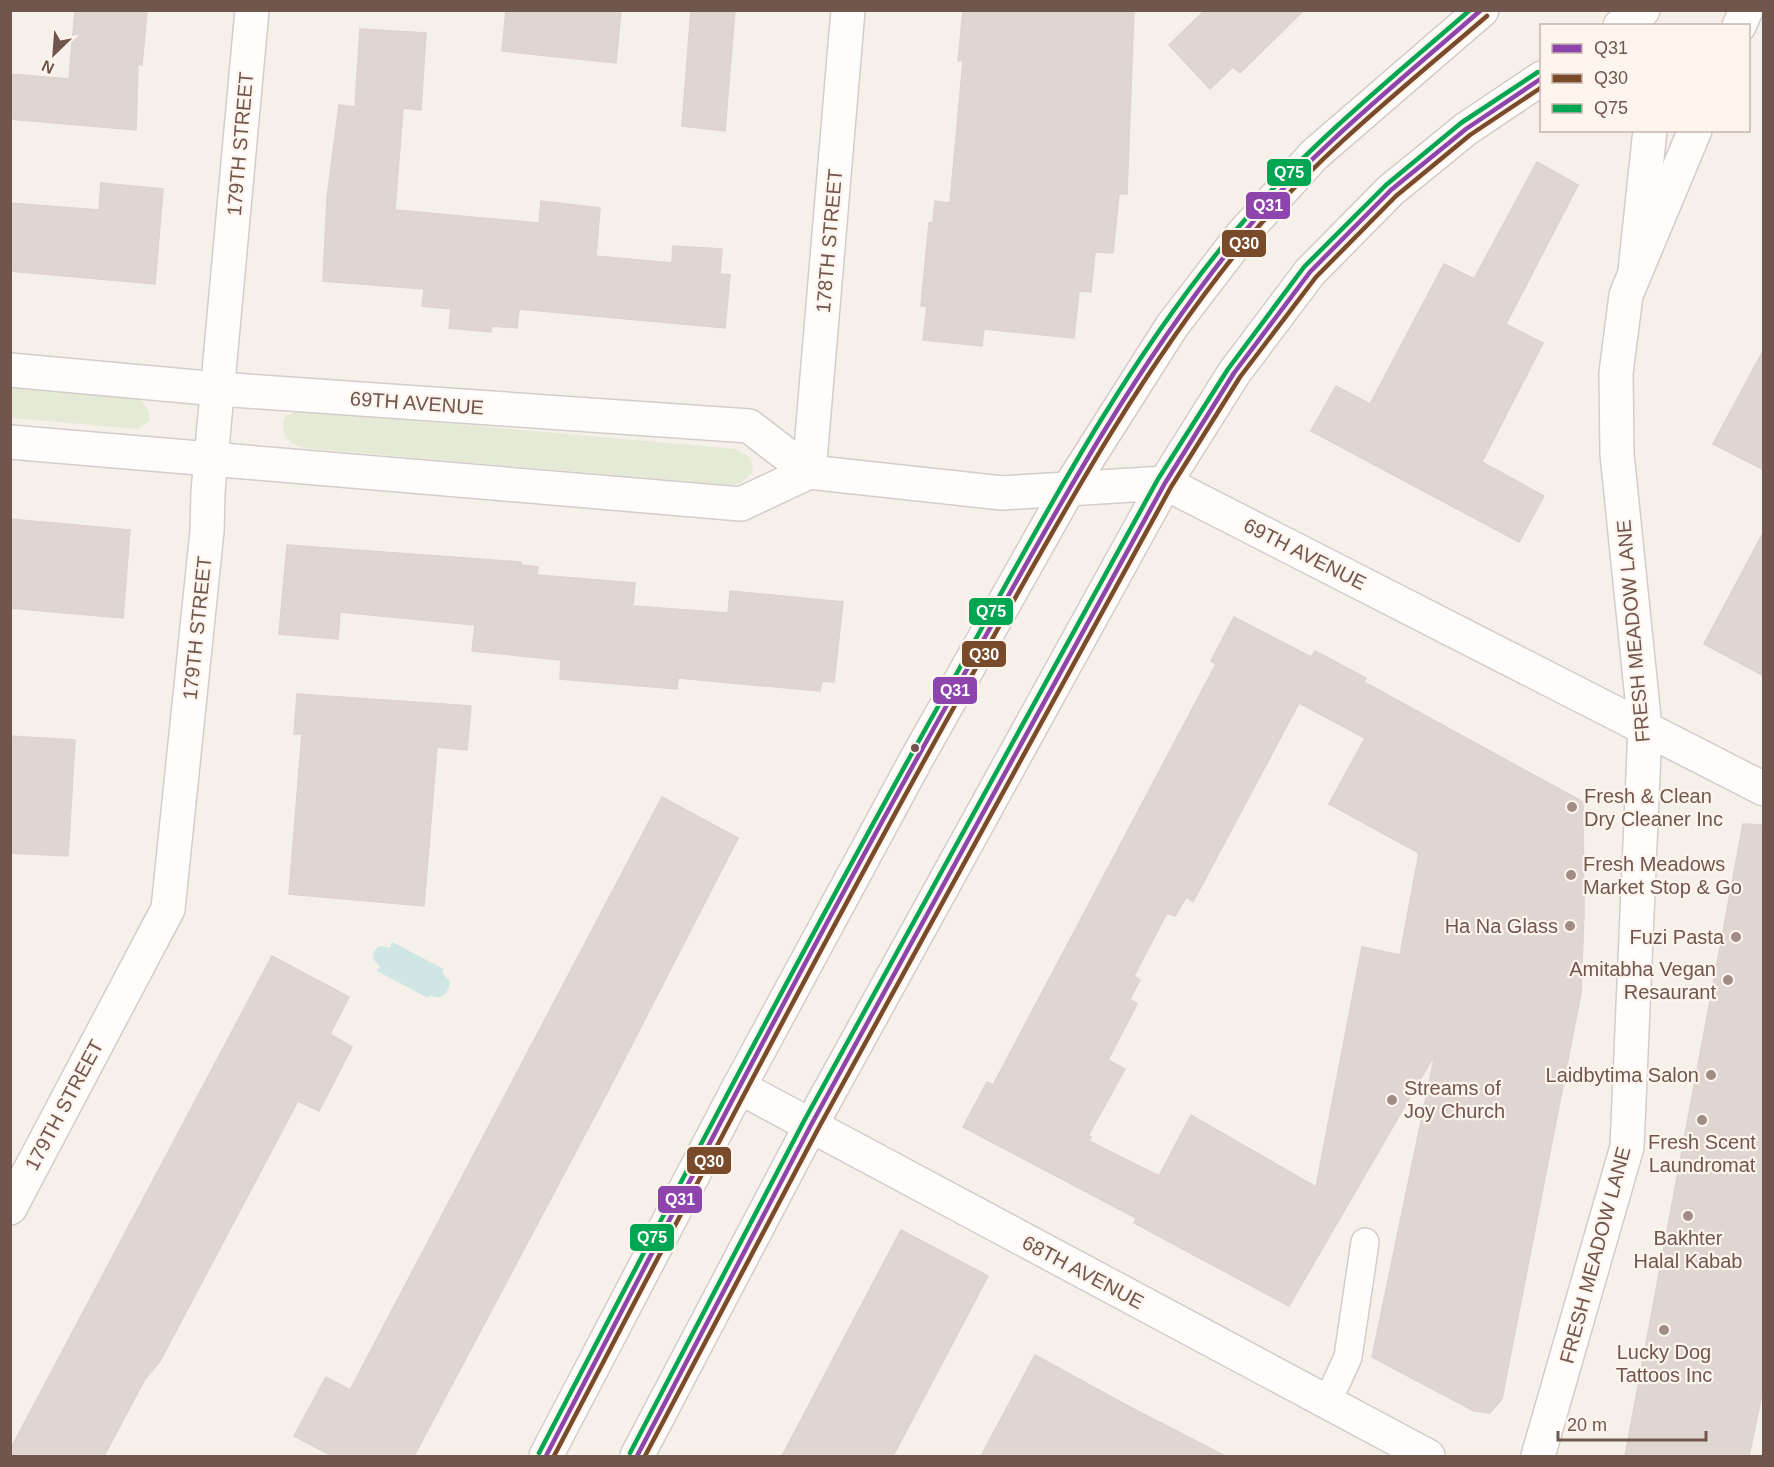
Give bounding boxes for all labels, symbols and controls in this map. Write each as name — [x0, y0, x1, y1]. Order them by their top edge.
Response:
north arrow — [24, 24, 84, 84]
legend — [1540, 24, 1750, 132]
text: Q31 — [1594, 38, 1628, 58]
text: N — [39, 57, 57, 77]
text: Q30 — [1594, 68, 1628, 88]
street label: 179TH STREET — [223, 71, 257, 217]
text: Q75 — [1594, 98, 1628, 118]
line badge: Q75 — [1266, 158, 1312, 187]
text: Q75 — [1274, 164, 1304, 181]
street label: 178TH STREET — [812, 168, 846, 314]
line badge: Q31 — [1245, 191, 1291, 220]
text: Q31 — [1253, 197, 1283, 214]
line badge: Q30 — [1221, 229, 1267, 258]
text: Q30 — [1229, 235, 1259, 252]
street label: 69TH AVENUE — [349, 387, 485, 419]
street label: 69TH AVENUE — [1240, 514, 1370, 594]
street label: FRESH MEADOW LANE — [1612, 519, 1654, 743]
street label: 179TH STREET — [179, 555, 215, 701]
line badge: Q75 — [968, 597, 1014, 626]
text: Q75 — [976, 603, 1006, 620]
line badge: Q30 — [961, 640, 1007, 668]
text: Q30 — [969, 646, 999, 663]
line badge: Q31 — [932, 676, 978, 705]
text: Q31 — [940, 682, 970, 699]
unlabelled marker — [909, 742, 921, 754]
place label: Fresh & Clean Dry Cleaner Inc — [1584, 785, 1723, 830]
marker: Fresh & Clean Dry Cleaner Inc — [1565, 800, 1579, 814]
place label: Fresh Meadows Market Stop & Go — [1583, 853, 1742, 898]
marker: Fresh Meadows Market Stop & Go — [1564, 868, 1578, 882]
place label: Ha Na Glass — [1445, 915, 1558, 937]
marker: Ha Na Glass — [1563, 919, 1577, 933]
place label: Fuzi Pasta — [1630, 926, 1725, 948]
marker: Fuzi Pasta — [1729, 930, 1743, 944]
place label: Amitabha Vegan Resaurant — [1569, 958, 1716, 1003]
marker: Amitabha Vegan Resaurant — [1721, 973, 1735, 987]
street label: 179TH STREET — [20, 1036, 108, 1174]
place label: Laidbytima Salon — [1546, 1064, 1699, 1086]
marker: Laidbytima Salon — [1704, 1068, 1718, 1082]
place label: Streams of Joy Church — [1404, 1077, 1505, 1122]
marker: Streams of Joy Church — [1385, 1093, 1399, 1107]
marker: Fresh Scent Laundromat — [1695, 1113, 1709, 1127]
place label: Fresh Scent Laundromat — [1648, 1131, 1756, 1176]
street label: FRESH MEADOW LANE — [1555, 1144, 1635, 1366]
line badge: Q30 — [686, 1146, 732, 1175]
text: Q30 — [694, 1153, 724, 1170]
line badge: Q31 — [657, 1185, 703, 1214]
text: Q31 — [665, 1191, 695, 1208]
marker: Bakhter Halal Kabab — [1681, 1209, 1695, 1223]
line badge: Q75 — [629, 1223, 675, 1252]
place label: Bakhter Halal Kabab — [1634, 1227, 1742, 1272]
text: Q75 — [637, 1229, 667, 1246]
street label: 68TH AVENUE — [1019, 1231, 1147, 1313]
marker: Lucky Dog Tattoos Inc — [1657, 1323, 1671, 1337]
place label: Lucky Dog Tattoos Inc — [1616, 1341, 1712, 1386]
scale bar — [1558, 1404, 1706, 1442]
text: 20 m — [1567, 1415, 1607, 1435]

